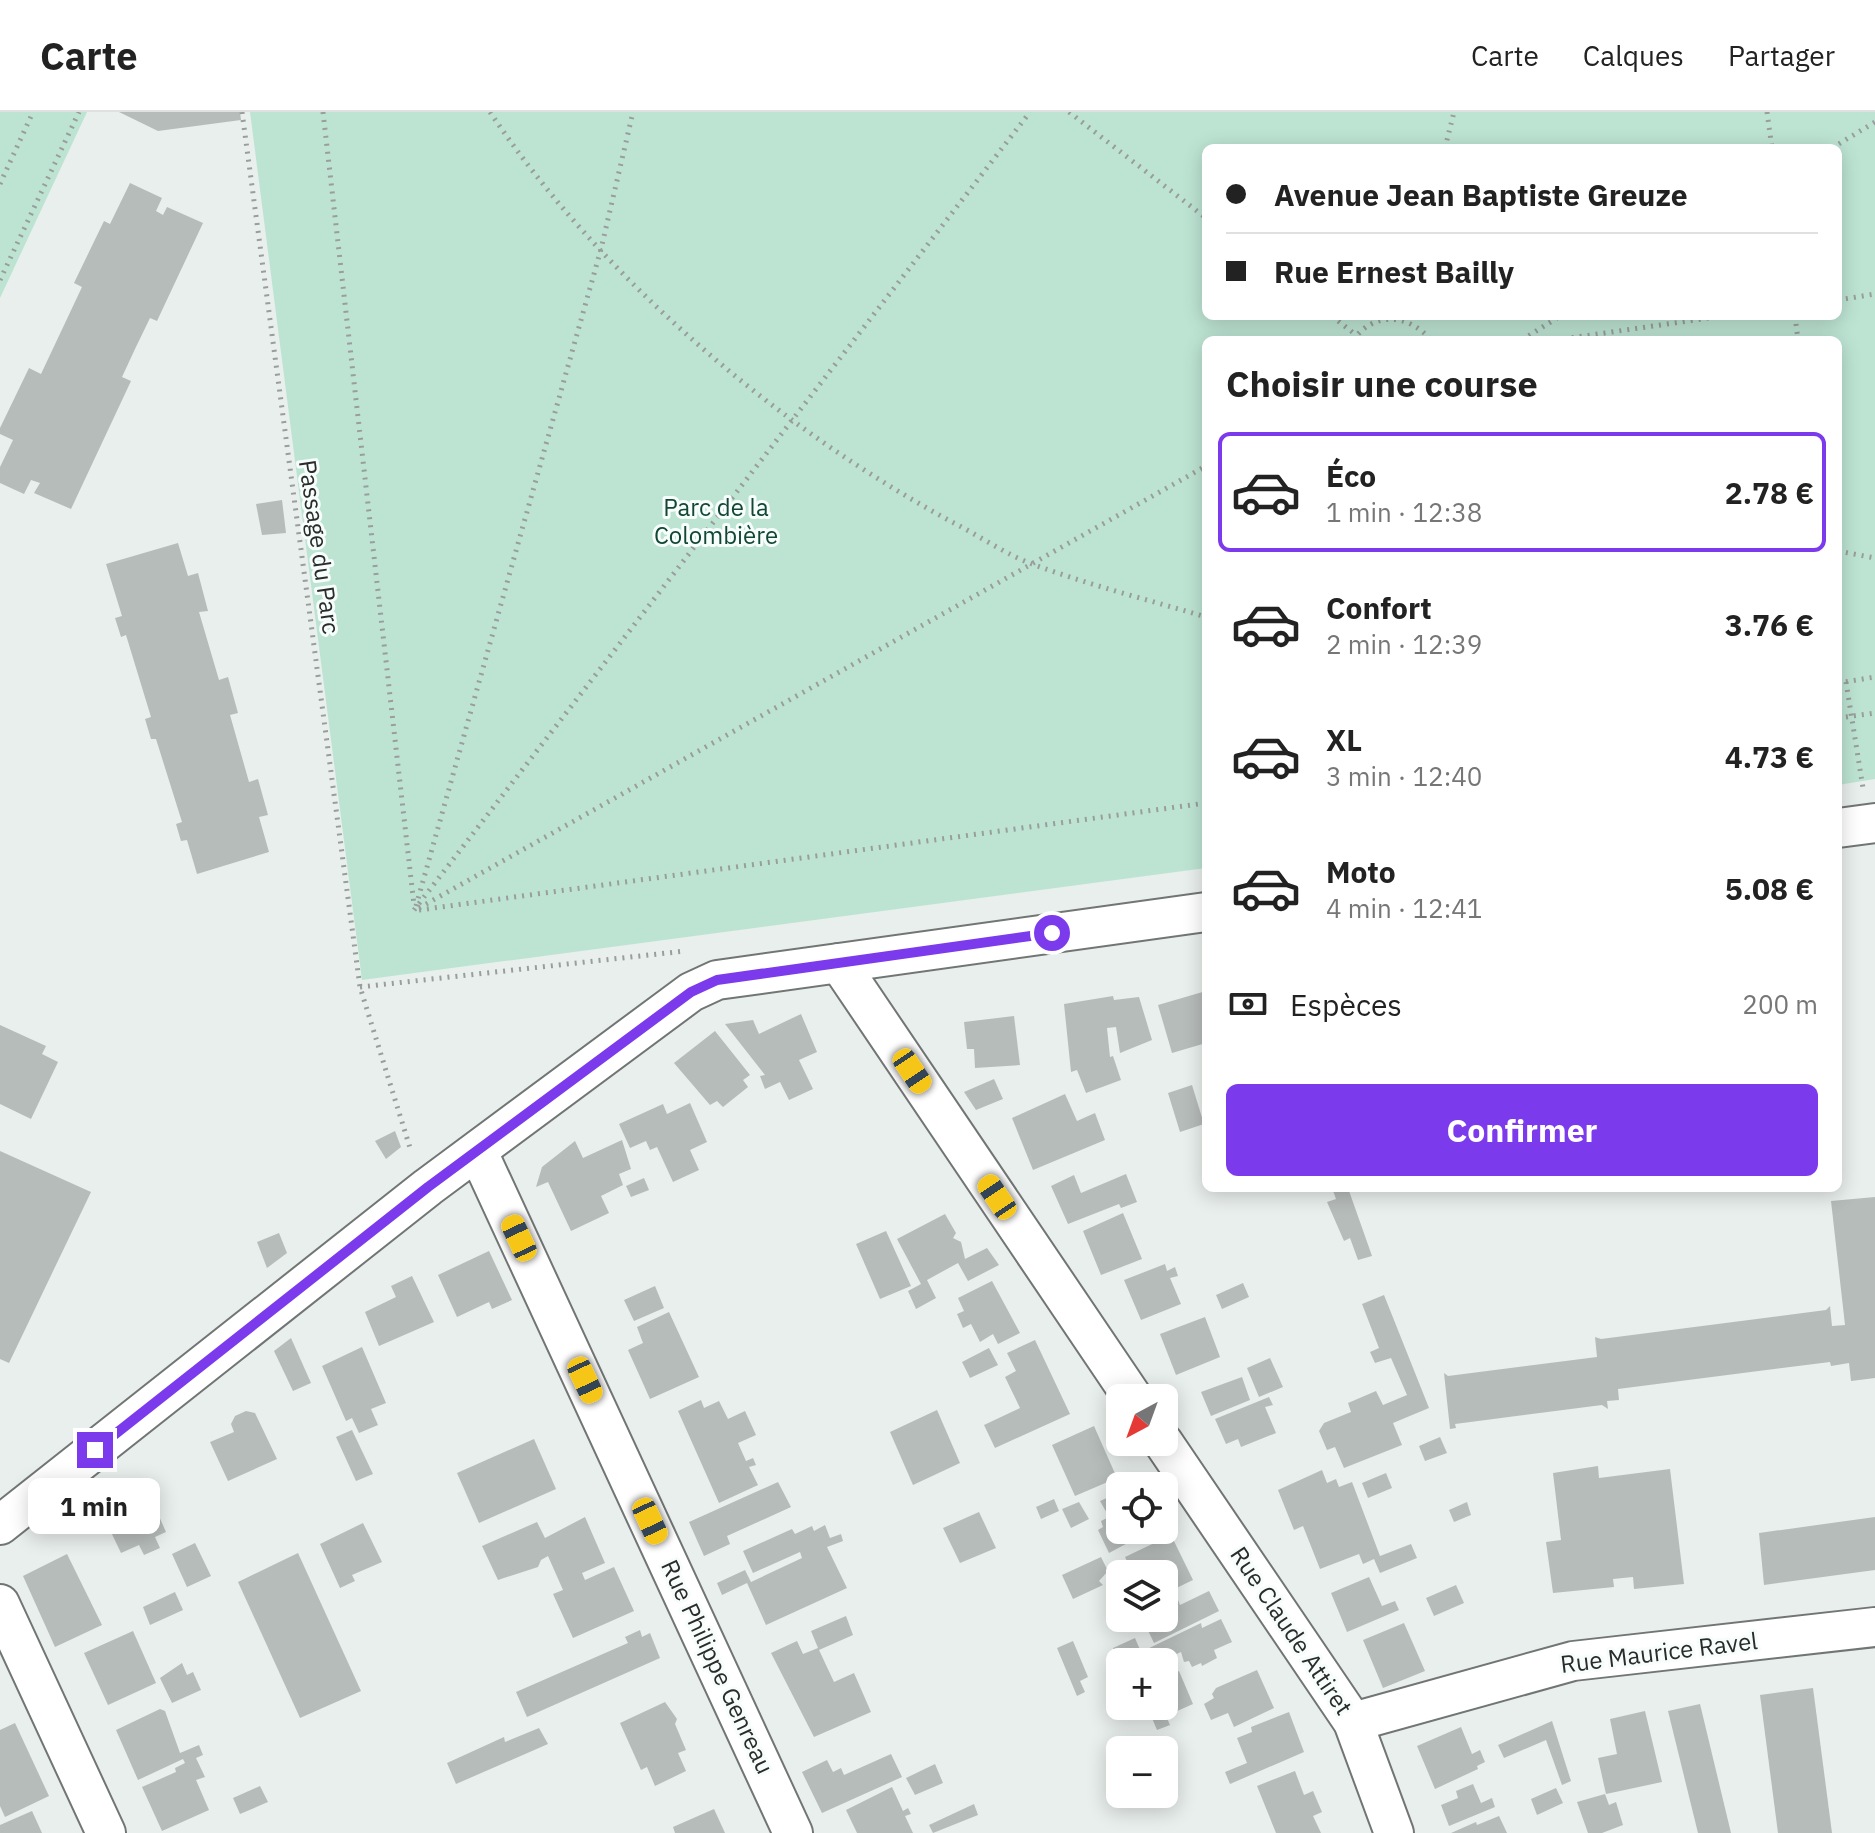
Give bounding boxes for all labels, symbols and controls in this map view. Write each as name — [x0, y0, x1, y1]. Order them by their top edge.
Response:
text: Carte — [40, 31, 138, 80]
text: Carte — [1471, 37, 1539, 74]
text: Calques — [1583, 37, 1684, 74]
text: Partager — [1728, 37, 1835, 74]
text: Avenue Jean Baptiste Greuze — [1274, 175, 1688, 214]
text: Rue Ernest Bailly — [1274, 252, 1514, 291]
text: Choisir une course — [1226, 360, 1538, 407]
icon: car — [1230, 456, 1302, 528]
text: Éco — [1326, 456, 1376, 495]
street label: Passage du Parc — [292, 458, 348, 636]
text: 2.78 € — [1725, 473, 1814, 512]
park label: Parc de la Colombière — [654, 491, 778, 551]
text: 1 min · 12:38 — [1326, 495, 1482, 529]
icon: car — [1230, 588, 1302, 660]
text: Confort — [1326, 588, 1432, 627]
text: 3.76 € — [1725, 605, 1814, 644]
text: 2 min · 12:39 — [1326, 627, 1482, 661]
icon: car — [1230, 720, 1302, 792]
text: XL — [1326, 720, 1362, 759]
text: 4.73 € — [1725, 737, 1814, 776]
text: 3 min · 12:40 — [1326, 759, 1482, 793]
icon: car — [1230, 852, 1302, 924]
text: Moto — [1326, 852, 1396, 891]
text: 5.08 € — [1725, 869, 1814, 908]
text: 4 min · 12:41 — [1326, 891, 1482, 925]
route start — [1034, 915, 1070, 951]
icon: cash — [1226, 982, 1270, 1026]
text: Espèces — [1290, 985, 1402, 1024]
text: 200 m — [1742, 987, 1818, 1021]
car — [889, 1044, 935, 1098]
button: Confirmer — [1226, 1084, 1818, 1176]
car — [974, 1170, 1020, 1224]
car — [498, 1211, 540, 1265]
car — [564, 1353, 606, 1407]
north arrow — [1106, 1384, 1178, 1456]
map controls — [1106, 1384, 1178, 1808]
route end — [77, 1432, 113, 1468]
button: locate — [1106, 1472, 1178, 1544]
callout: 1 min — [29, 1478, 161, 1534]
text: 1 min — [60, 1489, 128, 1523]
car — [629, 1494, 671, 1548]
street label: Rue Claude Attiret — [1224, 1540, 1360, 1721]
street label: Rue Philippe Genreau — [654, 1554, 782, 1779]
button: layers — [1106, 1560, 1178, 1632]
street label: Rue Maurice Ravel — [1558, 1624, 1759, 1680]
button: + — [1106, 1648, 1178, 1720]
button: − — [1106, 1736, 1178, 1808]

